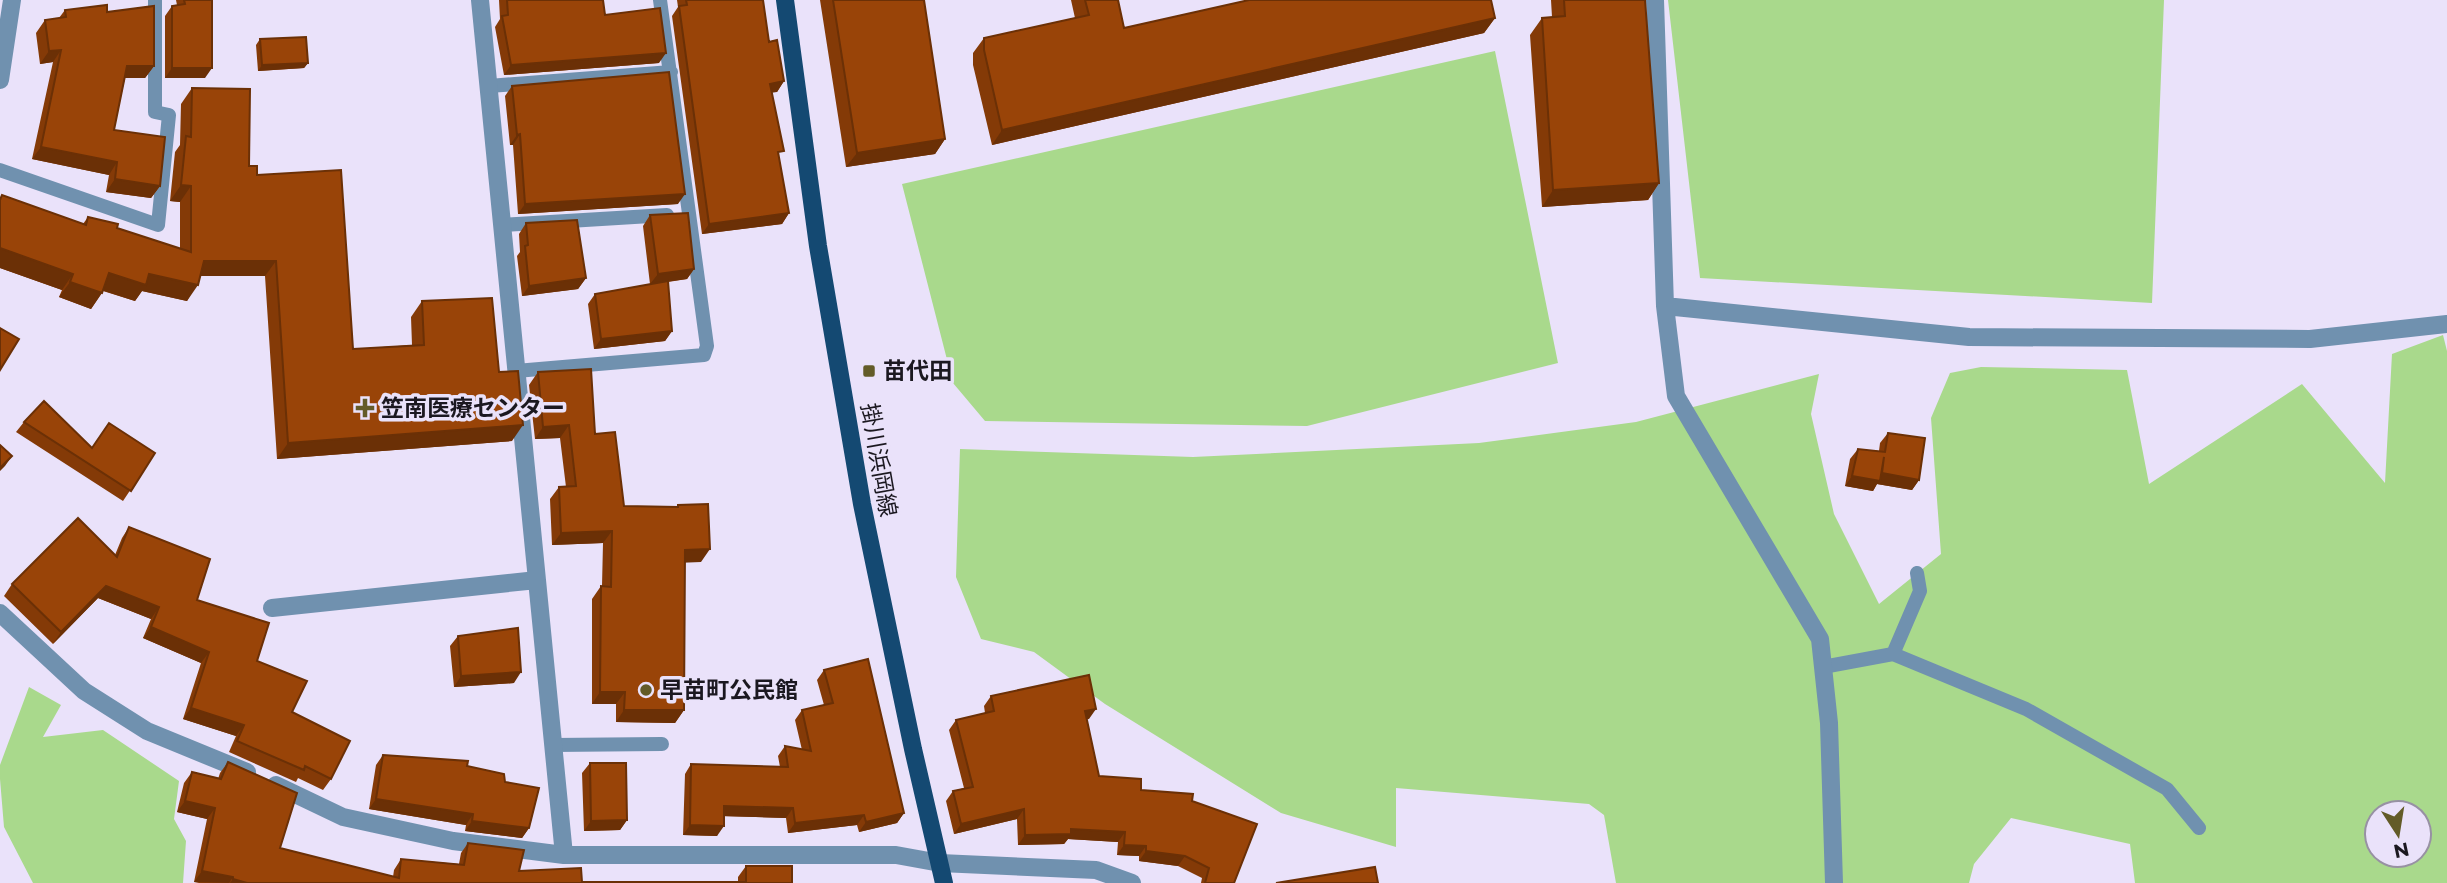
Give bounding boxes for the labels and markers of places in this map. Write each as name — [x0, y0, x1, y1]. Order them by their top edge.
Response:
place label: 苗代田 — [883, 357, 952, 385]
marker: 苗代田 — [861, 363, 877, 379]
place label: 笠南医療センター — [381, 394, 565, 422]
marker: 笠南医療センター — [355, 398, 375, 418]
place label: 早苗町公民館 — [660, 676, 798, 704]
marker: 早苗町公民館 — [638, 682, 654, 698]

